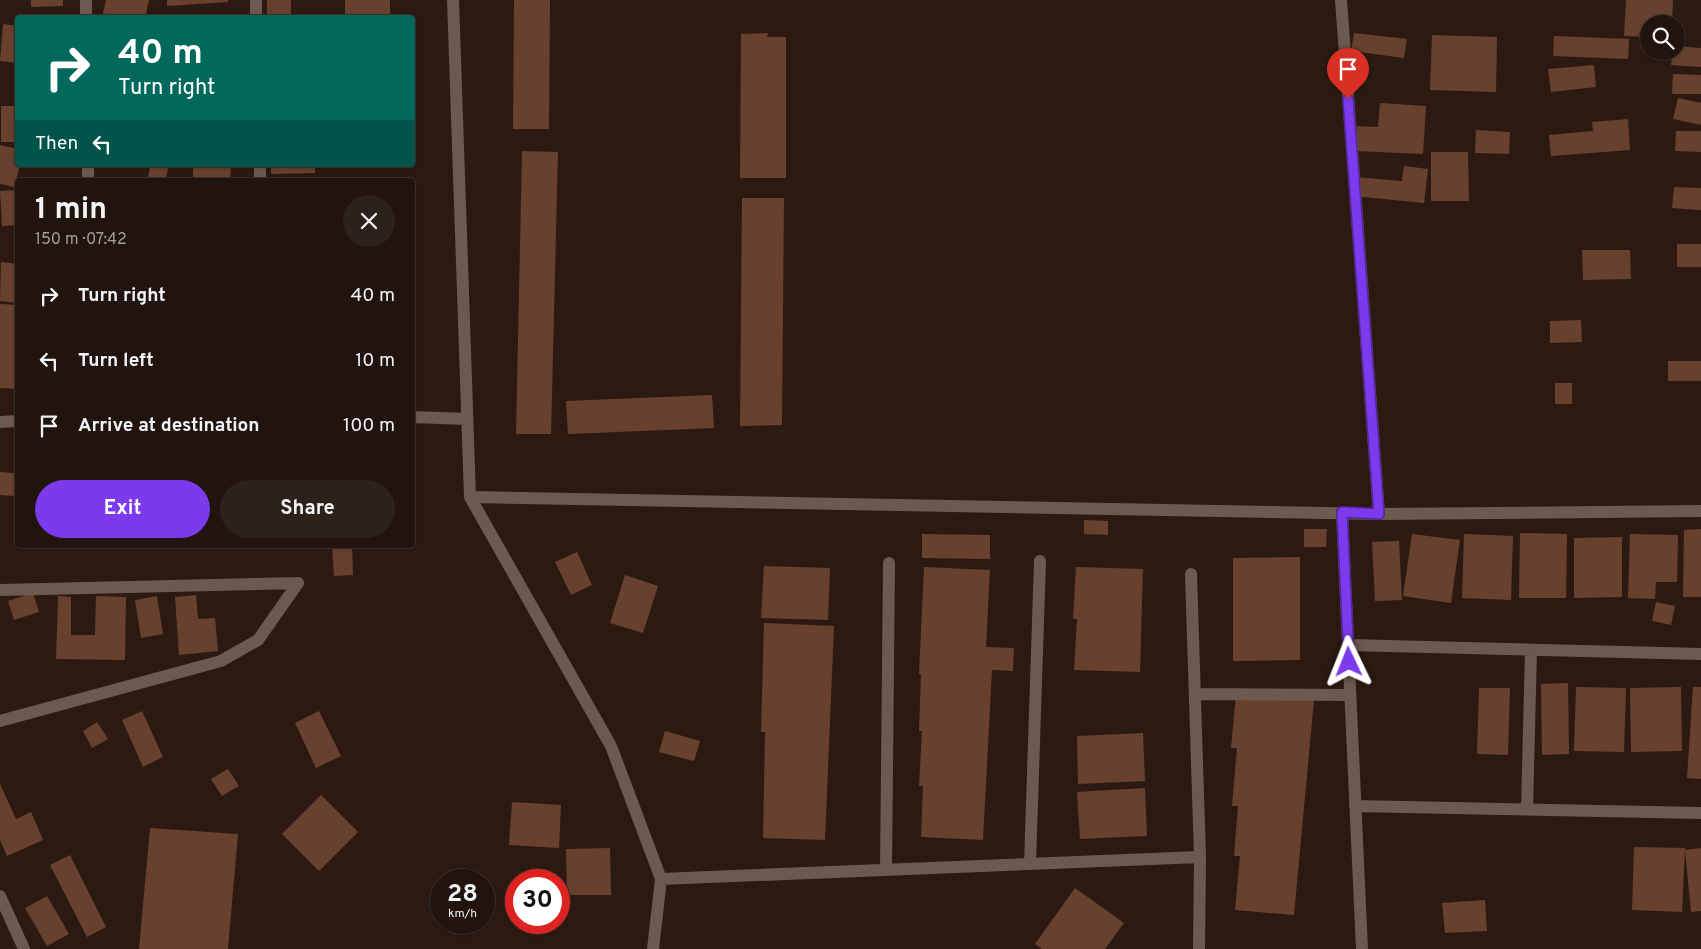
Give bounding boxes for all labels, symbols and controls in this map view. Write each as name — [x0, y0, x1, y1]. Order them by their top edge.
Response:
map controls — [1640, 15, 1685, 60]
button: search — [1640, 15, 1685, 60]
text: 40 m — [118, 32, 203, 76]
icon: right — [35, 35, 100, 100]
pin — [1327, 48, 1369, 99]
icon: arrive — [1334, 55, 1362, 83]
text: Turn right — [118, 75, 215, 102]
icon: left — [88, 130, 116, 158]
text: Then — [35, 132, 78, 156]
text: 1 min — [35, 192, 107, 229]
button: close — [343, 195, 395, 247]
text: 150 m · 07:42 — [35, 230, 127, 250]
icon: right — [35, 282, 63, 310]
text: Turn right — [78, 284, 166, 308]
text: 40 m — [350, 284, 395, 308]
icon: left — [35, 347, 63, 375]
text: Turn left — [78, 349, 154, 373]
text: 10 m — [355, 349, 395, 373]
icon: arrive — [35, 412, 63, 440]
text: Arrive at destination — [78, 414, 259, 438]
text: 100 m — [343, 414, 395, 438]
button: Exit — [35, 480, 210, 538]
button: Share — [220, 480, 395, 538]
position arrow — [1322, 635, 1374, 687]
speed limit sign: 30 — [505, 869, 570, 934]
text: 28 — [447, 879, 478, 911]
text: km/h — [448, 906, 477, 922]

